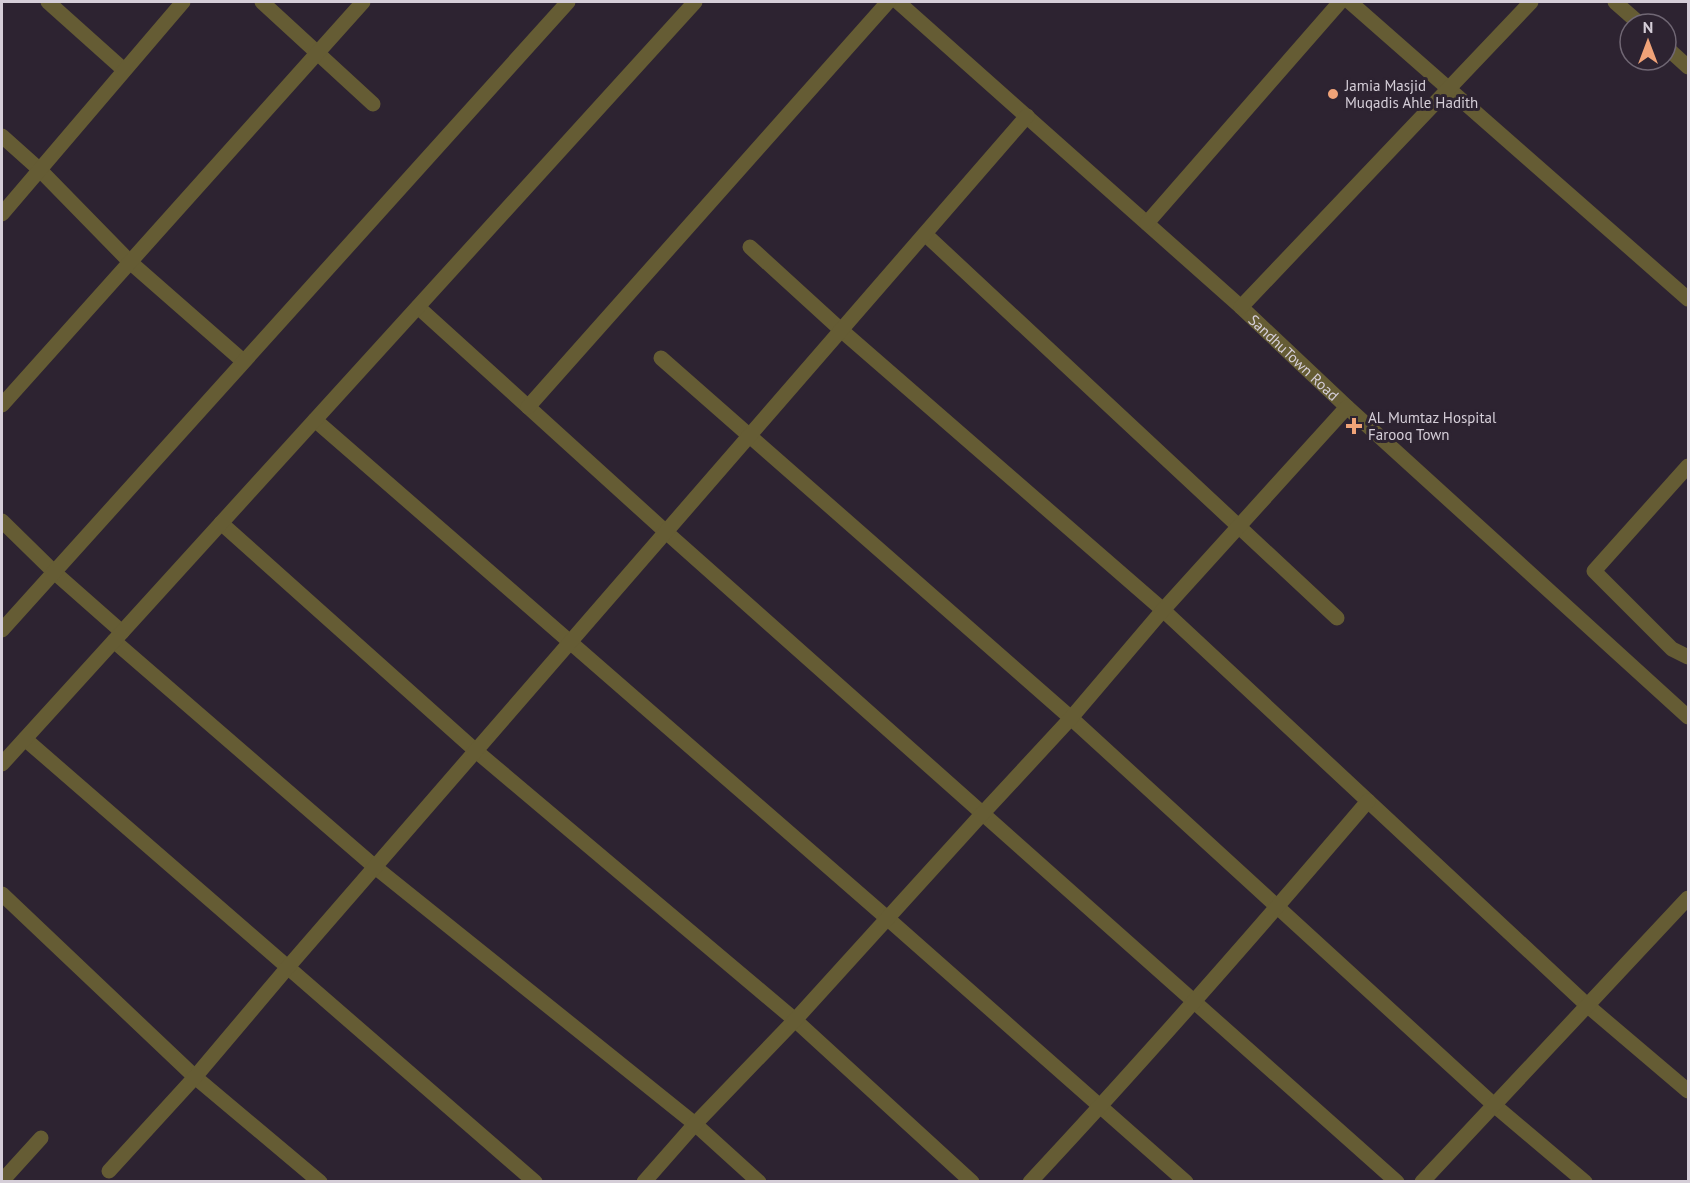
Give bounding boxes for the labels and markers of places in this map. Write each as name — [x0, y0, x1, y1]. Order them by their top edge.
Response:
place label: Jamia Masjid Muqadis Ahle Hadith — [1344, 76, 1478, 112]
marker: Jamia Masjid Muqadis Ahle Hadith — [1326, 87, 1340, 101]
place label: AL Mumtaz Hospital Farooq Town — [1368, 408, 1497, 444]
marker: AL Mumtaz Hospital Farooq Town — [1345, 417, 1363, 435]

